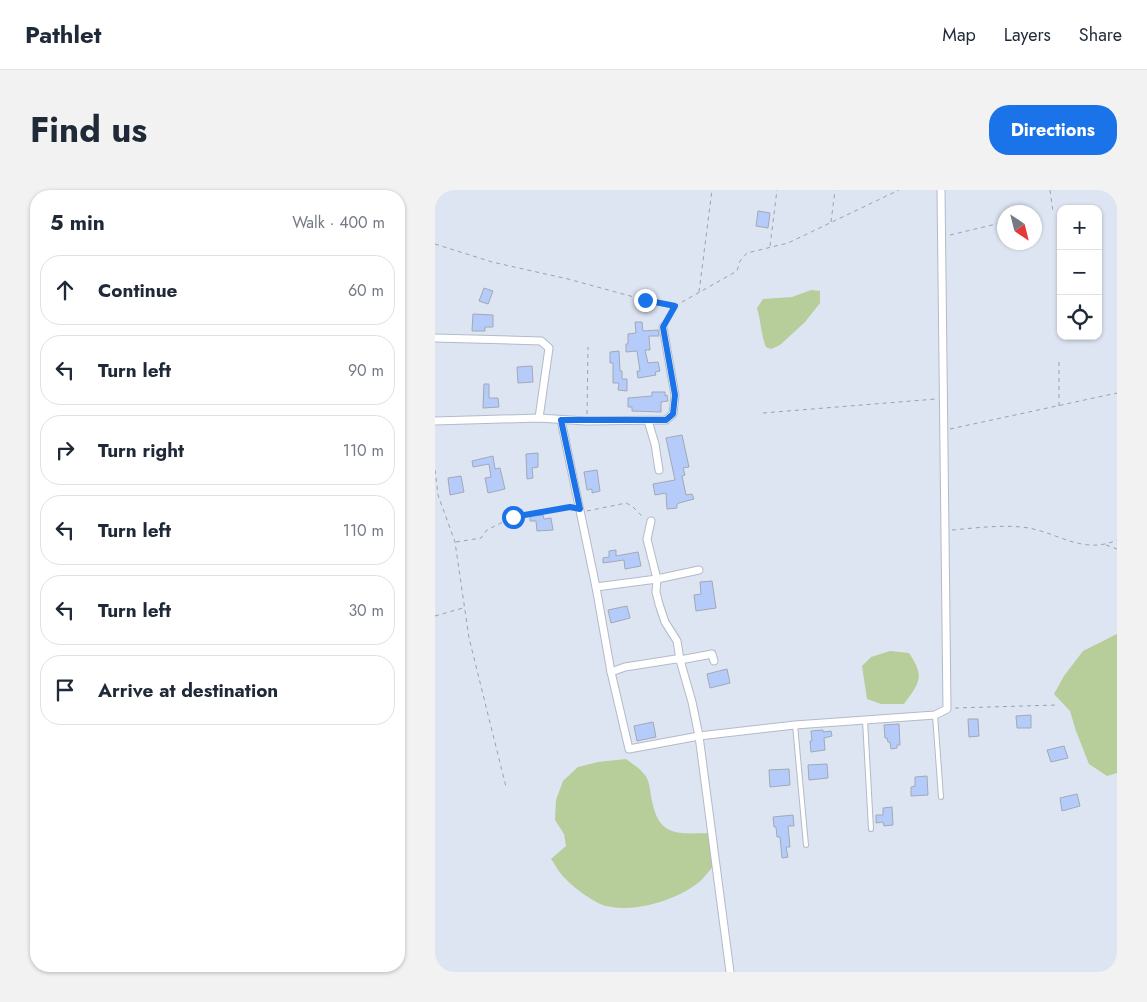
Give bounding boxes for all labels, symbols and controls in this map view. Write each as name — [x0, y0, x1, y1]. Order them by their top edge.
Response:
text: Pathlet — [25, 17, 101, 52]
text: Map — [942, 22, 976, 48]
text: Layers — [1004, 22, 1051, 48]
text: Share — [1079, 22, 1122, 48]
text: Find us — [30, 105, 147, 155]
button: Directions — [989, 105, 1117, 155]
north arrow — [997, 205, 1042, 250]
map controls — [1057, 205, 1102, 340]
button: + — [1057, 205, 1102, 250]
text: 5 min — [50, 208, 105, 238]
text: Walk · 400 m — [292, 211, 385, 234]
button: − — [1057, 250, 1102, 295]
icon: ahead — [51, 276, 79, 304]
text: Continue — [98, 277, 177, 304]
text: 60 m — [348, 279, 384, 302]
route end — [634, 289, 657, 312]
button: locate — [1057, 295, 1102, 340]
icon: left — [51, 356, 79, 384]
text: Turn left — [98, 357, 171, 384]
text: 90 m — [348, 359, 384, 382]
icon: right — [51, 436, 79, 464]
text: Turn right — [98, 437, 184, 464]
text: 110 m — [343, 439, 384, 462]
route start — [502, 506, 525, 529]
icon: left — [51, 516, 79, 544]
text: Turn left — [98, 517, 171, 544]
text: 110 m — [343, 519, 384, 542]
icon: left — [51, 596, 79, 624]
text: Turn left — [98, 597, 171, 624]
text: 30 m — [348, 599, 384, 622]
icon: arrive — [51, 676, 79, 704]
text: Arrive at destination — [98, 677, 278, 704]

